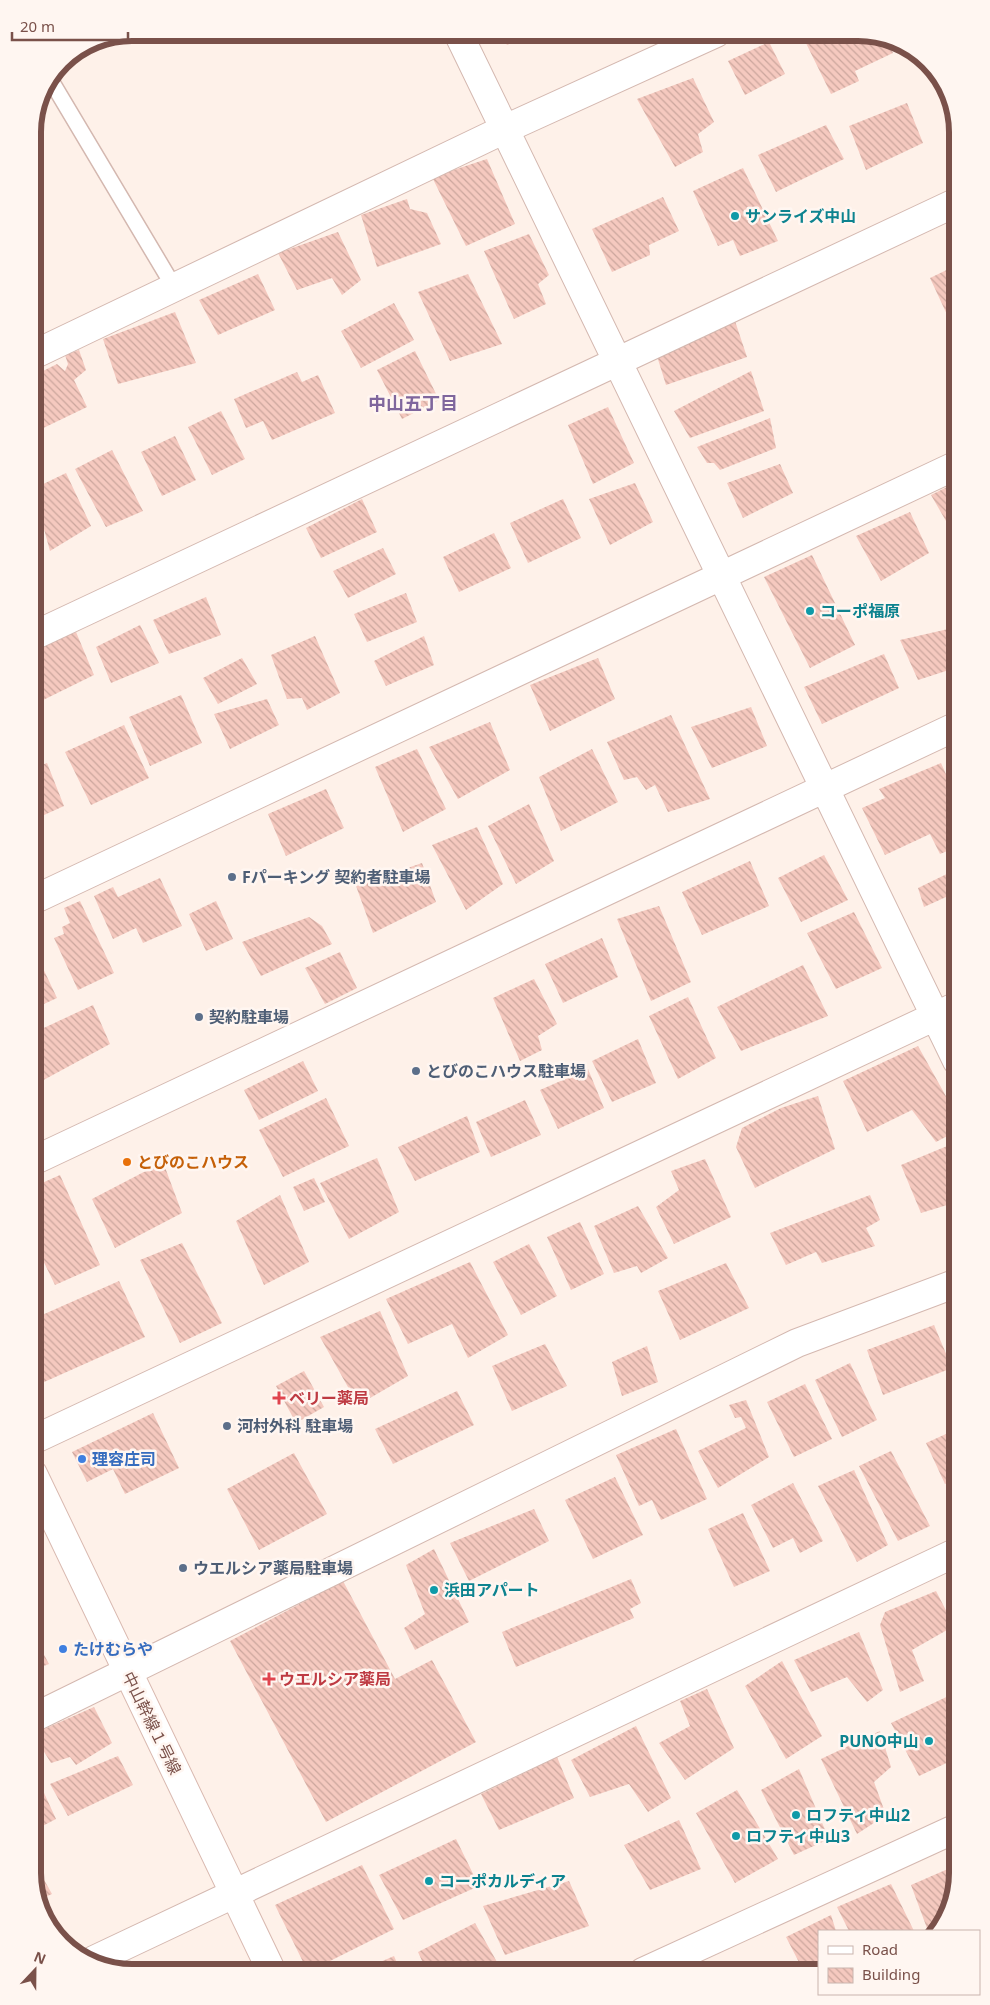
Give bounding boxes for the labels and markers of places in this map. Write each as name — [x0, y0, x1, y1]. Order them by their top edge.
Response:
place label: サンライズ中山 — [745, 205, 857, 227]
marker: サンライズ中山 — [729, 210, 741, 222]
place label: コーポ福原 — [820, 600, 900, 622]
marker: コーポ福原 — [804, 605, 816, 617]
place label: Fパーキング 契約者駐車場 — [242, 866, 430, 888]
marker: Fパーキング 契約者駐車場 — [226, 871, 238, 883]
place label: 契約駐車場 — [209, 1006, 289, 1028]
marker: 契約駐車場 — [193, 1011, 205, 1023]
place label: とびのこハウス駐車場 — [426, 1060, 586, 1082]
marker: とびのこハウス駐車場 — [410, 1065, 422, 1077]
place label: とびのこハウス — [137, 1151, 249, 1173]
marker: とびのこハウス — [121, 1156, 133, 1168]
place label: ベリー薬局 — [289, 1387, 369, 1409]
marker: ベリー薬局 — [273, 1392, 285, 1404]
place label: 河村外科 駐車場 — [237, 1415, 353, 1437]
marker: 河村外科 駐車場 — [221, 1420, 233, 1432]
place label: 理容庄司 — [92, 1448, 156, 1470]
marker: 理容庄司 — [76, 1453, 88, 1465]
place label: ウエルシア薬局駐車場 — [193, 1557, 353, 1579]
marker: ウエルシア薬局駐車場 — [177, 1562, 189, 1574]
place label: 浜田アパート — [444, 1579, 540, 1601]
marker: 浜田アパート — [428, 1584, 440, 1596]
place label: たけむらや — [73, 1638, 153, 1660]
marker: たけむらや — [57, 1643, 69, 1655]
place label: ウエルシア薬局 — [279, 1668, 391, 1690]
marker: ウエルシア薬局 — [263, 1673, 275, 1685]
place label: PUNO中山 — [839, 1730, 919, 1752]
marker: PUNO中山 — [923, 1735, 935, 1747]
place label: ロフティ中山2 — [806, 1804, 910, 1826]
marker: ロフティ中山2 — [790, 1809, 802, 1821]
place label: ロフティ中山3 — [746, 1825, 850, 1847]
marker: ロフティ中山3 — [730, 1830, 742, 1842]
place label: コーポカルディア — [439, 1870, 566, 1892]
marker: コーポカルディア — [423, 1875, 435, 1887]

